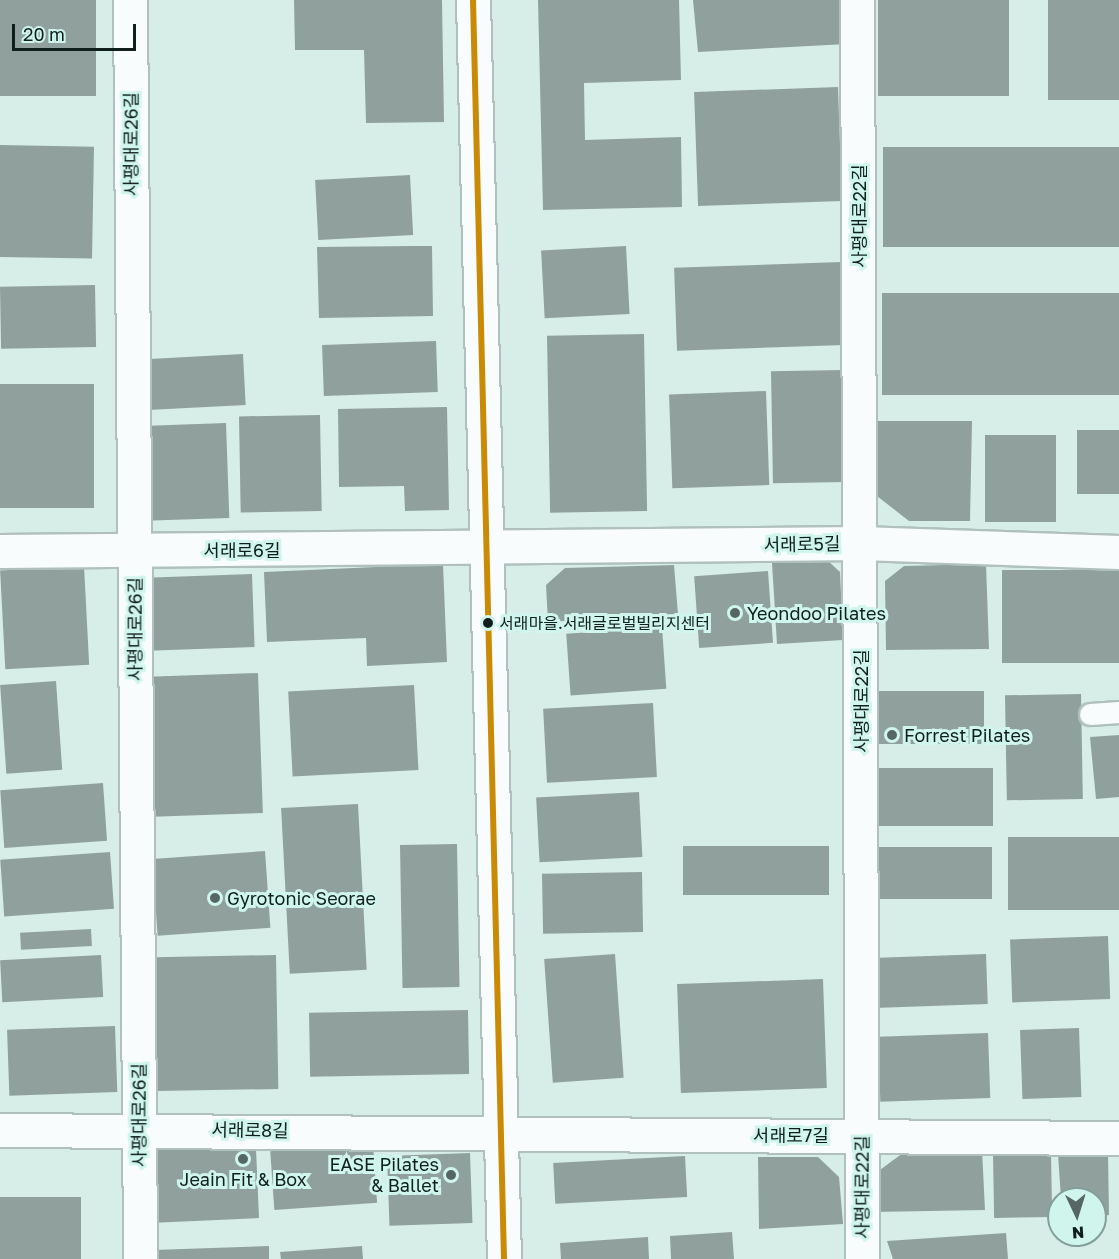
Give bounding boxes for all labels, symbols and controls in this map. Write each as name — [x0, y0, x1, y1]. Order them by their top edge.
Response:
scale bar — [15, 12, 140, 50]
text: 20 m — [23, 23, 65, 45]
street label: 사평대로26길 — [120, 92, 142, 196]
street label: 사평대로22길 — [848, 164, 870, 268]
street label: 서래로5길 — [763, 533, 841, 555]
street label: 서래로6길 — [203, 539, 281, 561]
street label: 사평대로26길 — [124, 577, 146, 681]
place label: Yeondoo Pilates — [747, 602, 886, 624]
marker: Yeondoo Pilates — [728, 606, 742, 620]
place label: 서래마을.서래글로벌빌리지센터 — [499, 613, 710, 633]
marker: 서래마을.서래글로벌빌리지센터 — [482, 617, 494, 629]
street label: 사평대로22길 — [850, 649, 872, 753]
place label: Forrest Pilates — [904, 724, 1030, 746]
marker: Forrest Pilates — [885, 728, 899, 742]
place label: Gyrotonic Seorae — [227, 887, 376, 909]
marker: Gyrotonic Seorae — [208, 891, 222, 905]
street label: 사평대로26길 — [128, 1063, 150, 1167]
street label: 서래로8길 — [211, 1119, 289, 1141]
street label: 서래로7길 — [753, 1124, 829, 1146]
street label: 사평대로22길 — [851, 1135, 873, 1239]
marker: Jeain Fit & Box — [236, 1152, 250, 1166]
place label: EASE Pilates & Ballet — [330, 1154, 439, 1196]
place label: Jeain Fit & Box — [179, 1168, 307, 1190]
marker: EASE Pilates & Ballet — [444, 1168, 458, 1182]
north arrow — [1047, 1187, 1107, 1247]
text: N — [1071, 1223, 1085, 1243]

